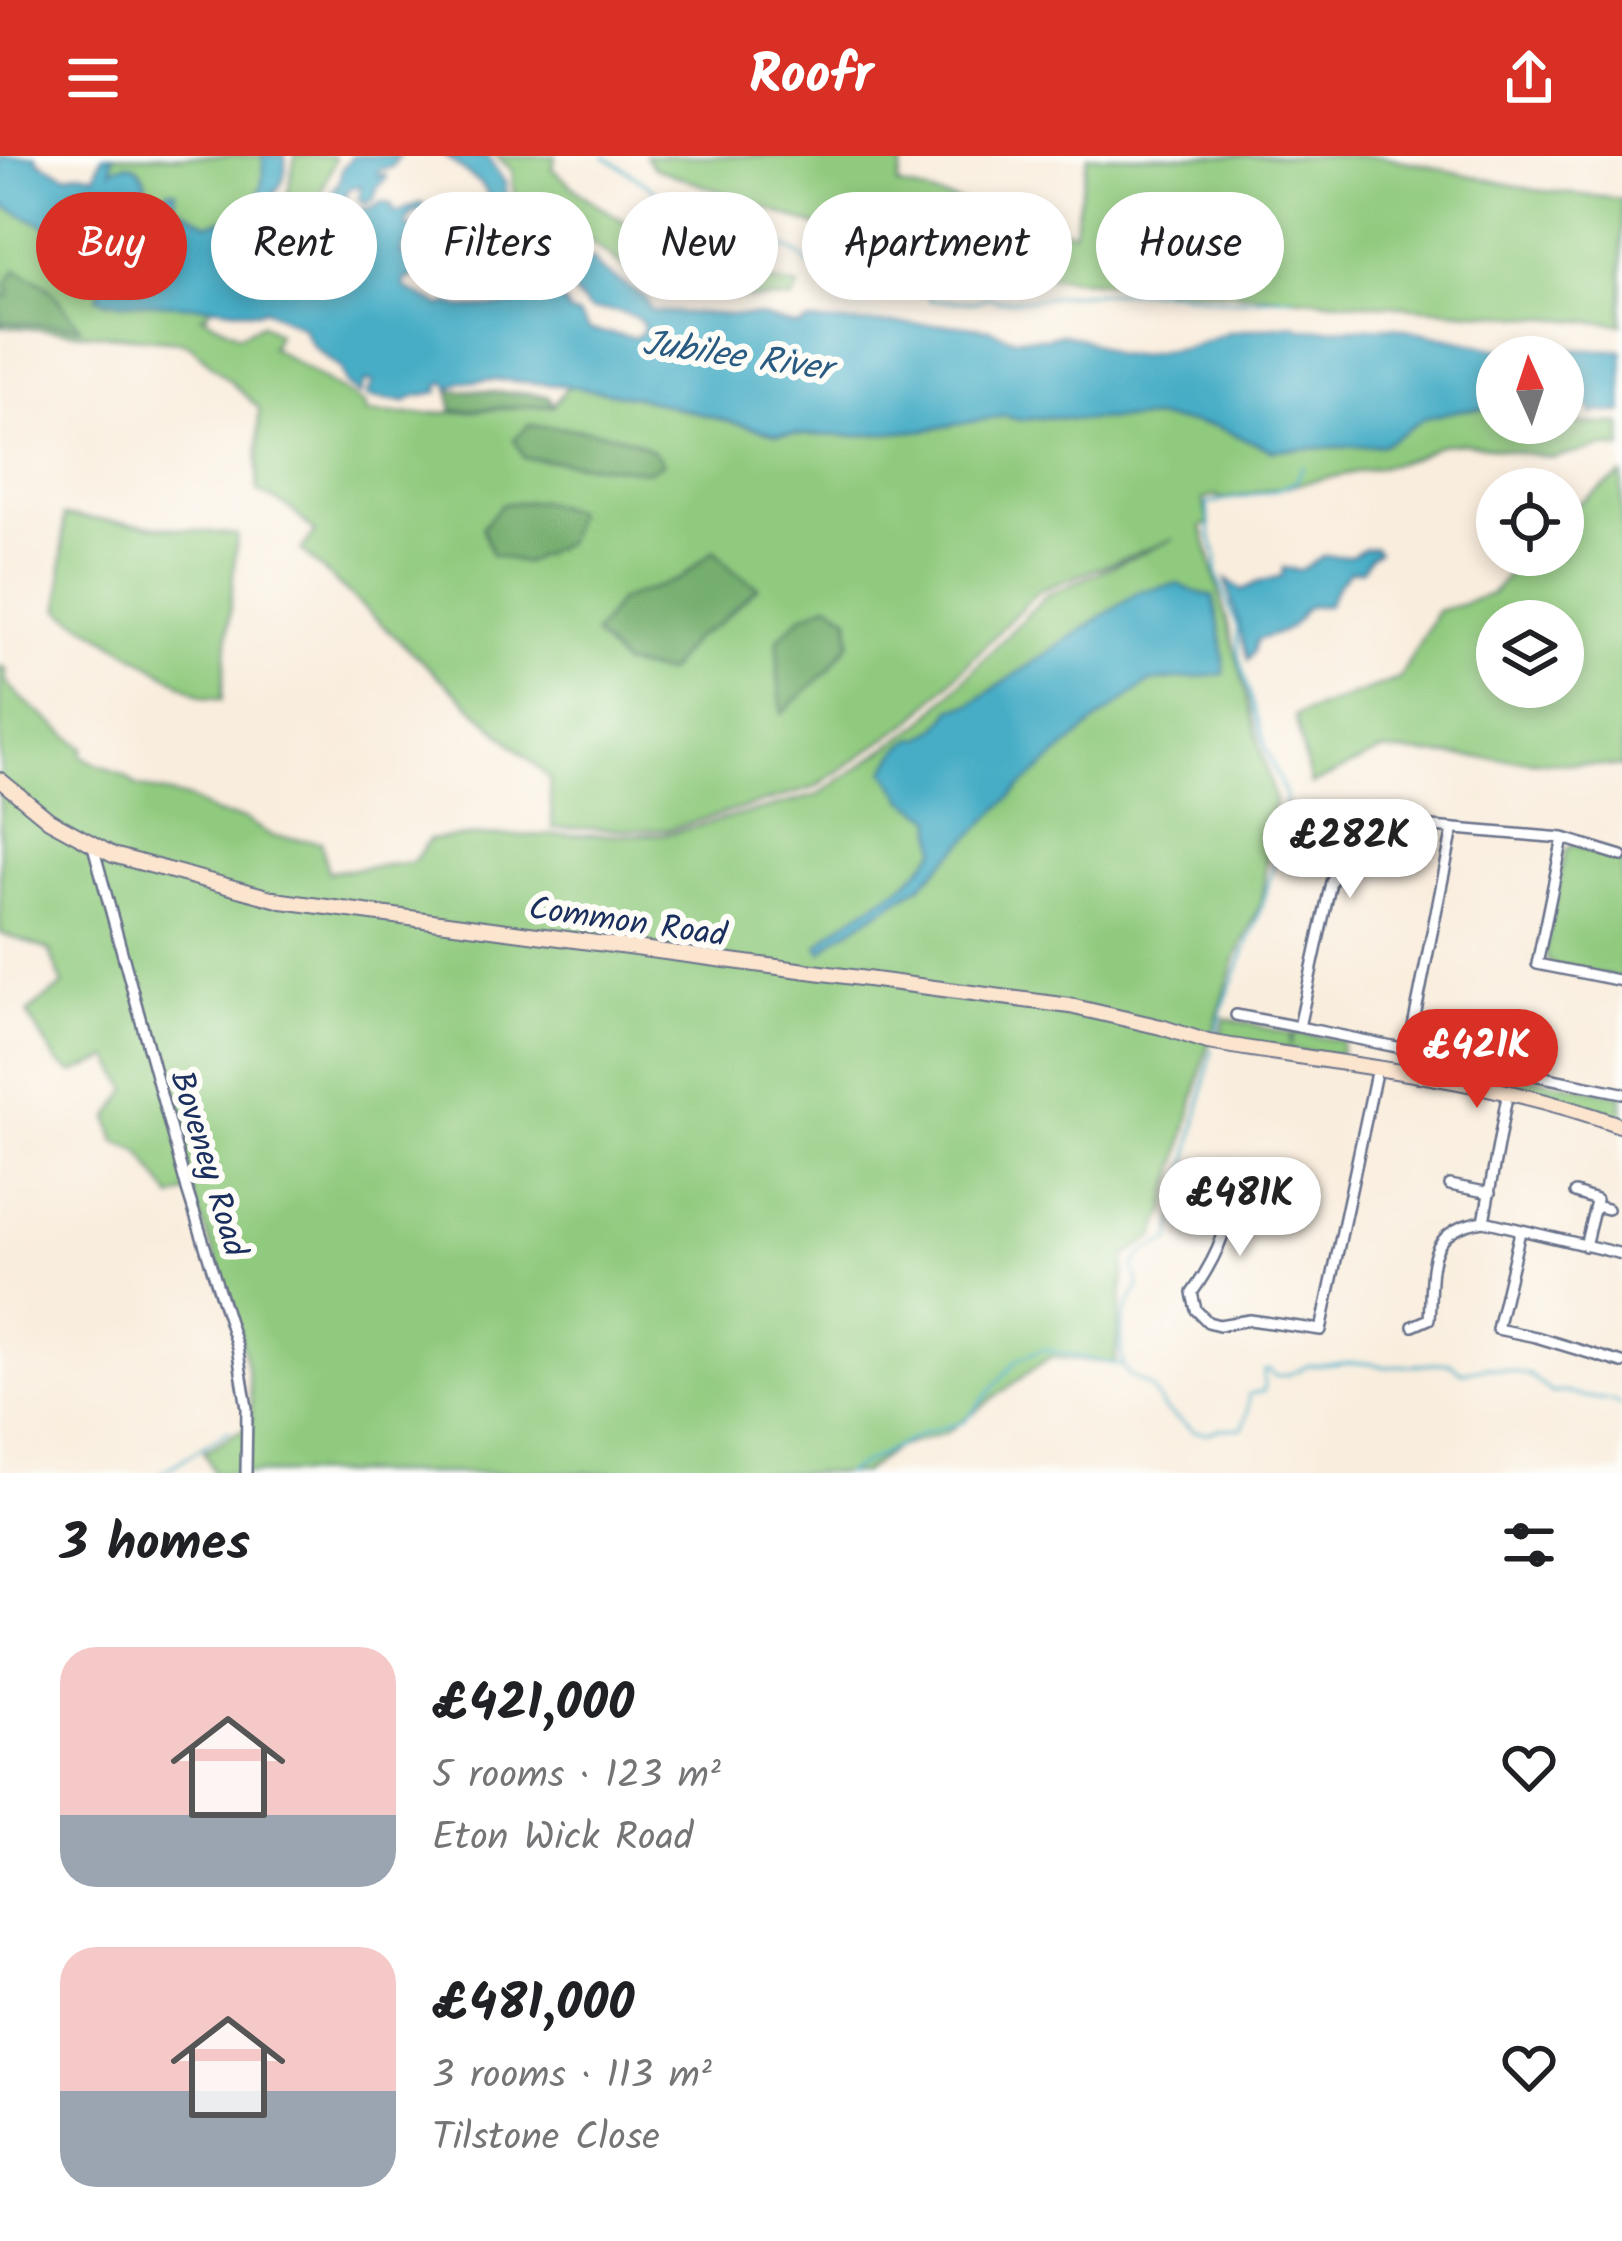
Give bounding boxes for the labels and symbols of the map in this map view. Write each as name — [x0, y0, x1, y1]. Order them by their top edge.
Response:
water label: Jubilee River — [638, 316, 842, 400]
north arrow — [1476, 336, 1584, 444]
pin: £282K — [1266, 799, 1434, 901]
street label: Common Road — [525, 883, 731, 964]
pin: £421K — [1393, 1009, 1561, 1111]
street label: Boveney Road — [153, 1064, 261, 1265]
pin: £481K — [1156, 1157, 1324, 1259]

